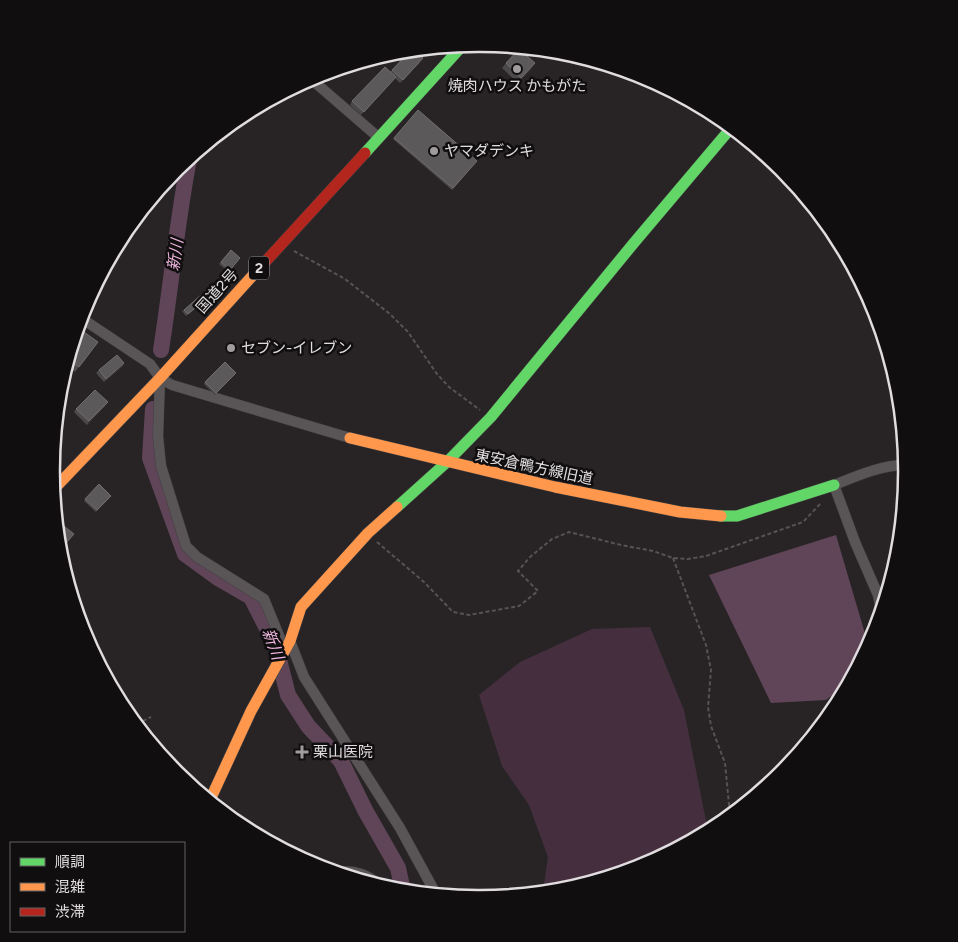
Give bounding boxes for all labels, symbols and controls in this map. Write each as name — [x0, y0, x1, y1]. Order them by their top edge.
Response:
marker: 焼肉ハウス かもがた — [511, 63, 523, 75]
place label: 焼肉ハウス かもがた — [448, 77, 586, 95]
place label: ヤマダデンキ — [444, 142, 534, 160]
marker: ヤマダデンキ — [428, 145, 440, 157]
water label: 新川 — [163, 236, 187, 272]
road number: 2 — [249, 256, 269, 280]
street label: 国道2号 — [192, 265, 242, 317]
place label: セブン-イレブン — [241, 339, 352, 357]
marker: セブン-イレブン — [225, 342, 237, 354]
street label: 東安倉鴨方線旧道 — [473, 446, 595, 488]
water label: 新川 — [258, 626, 288, 664]
place label: 栗山医院 — [313, 743, 373, 761]
marker: 栗山医院 — [295, 745, 309, 759]
legend — [10, 842, 185, 932]
text: 順調 — [55, 853, 85, 871]
text: 混雑 — [55, 878, 85, 896]
text: 渋滞 — [55, 903, 85, 921]

